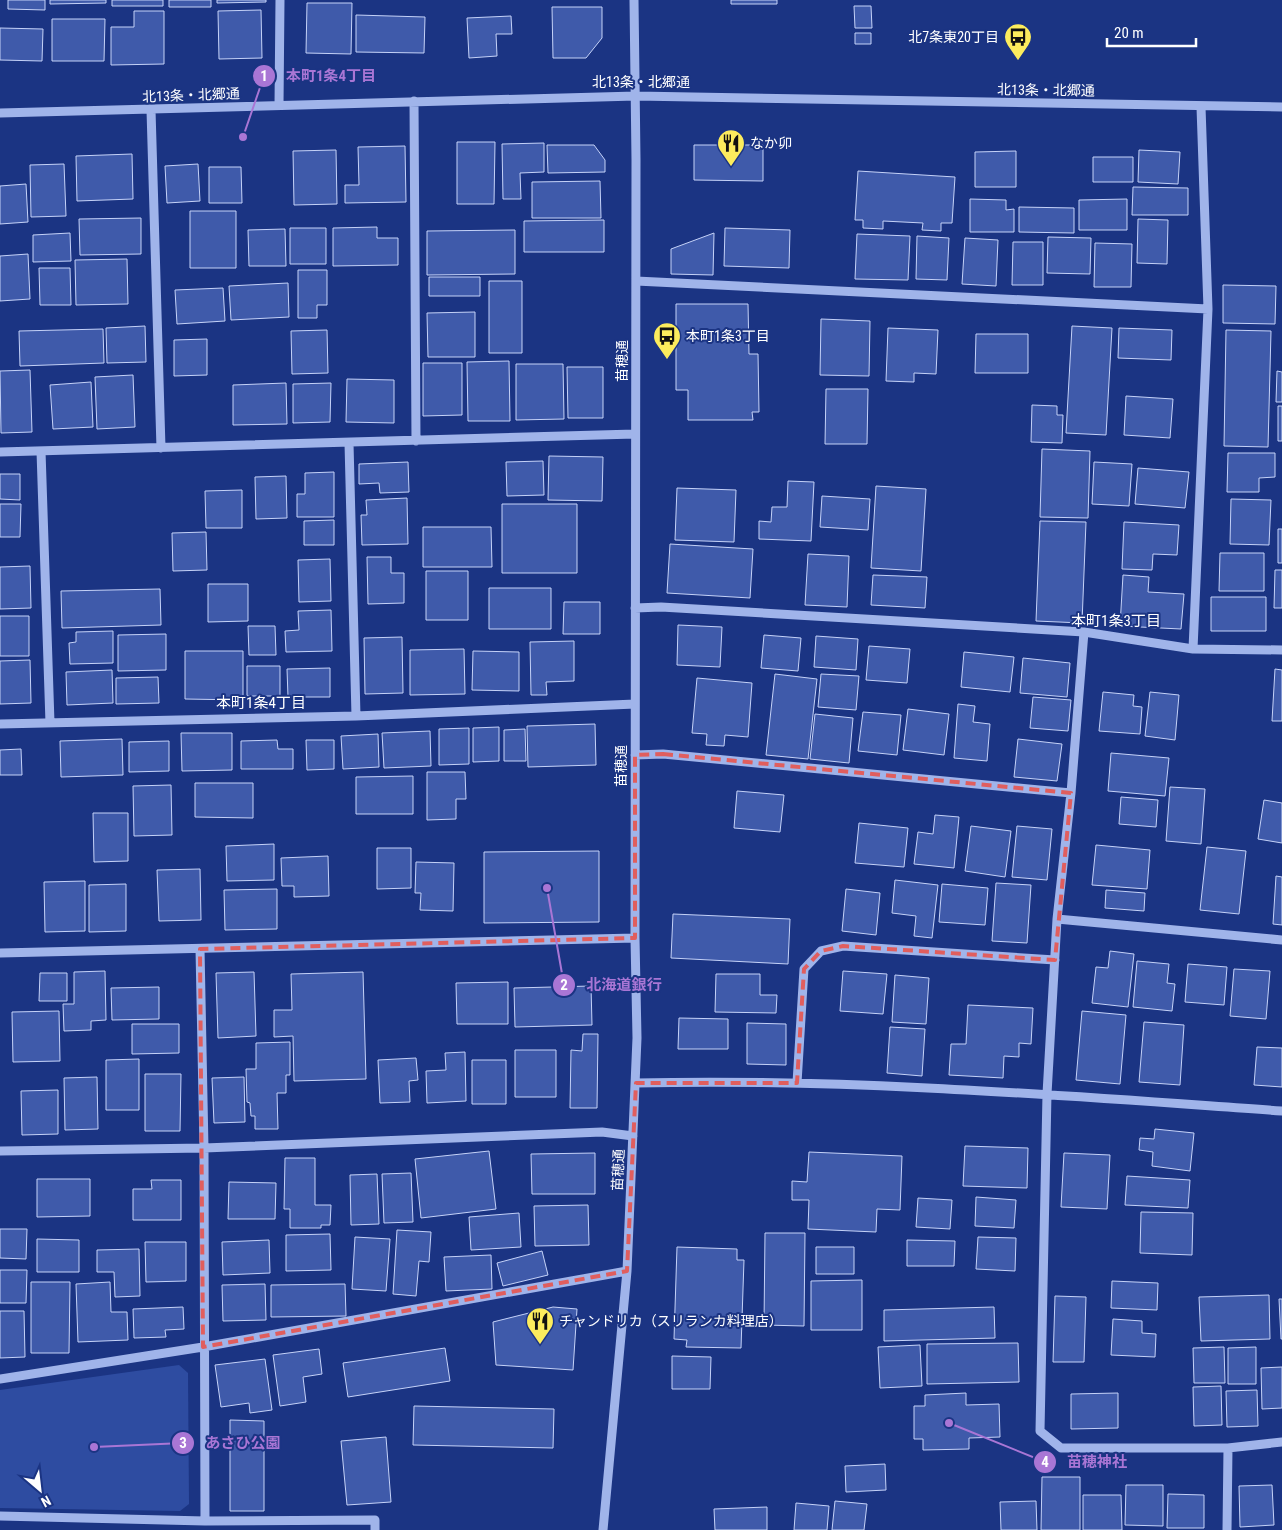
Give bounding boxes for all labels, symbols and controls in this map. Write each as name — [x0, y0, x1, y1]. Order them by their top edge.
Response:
scale bar — [1107, 15, 1196, 47]
bus stop icon: 北7条東20丁目 — [1003, 22, 1033, 61]
text: 20 m — [1114, 24, 1144, 42]
place label: 北7条東20丁目 — [908, 29, 999, 45]
callout: 本町1条4丁目 — [251, 61, 386, 91]
text: 1 — [260, 67, 268, 85]
text: 本町1条4丁目 — [286, 67, 376, 85]
street label: 北13条・北郷通 — [592, 74, 690, 90]
street label: 北13条・北郷通 — [997, 81, 1095, 99]
street label: 北13条・北郷通 — [142, 85, 240, 105]
restaurant icon: なか卯 — [716, 128, 746, 167]
place label: なか卯 — [750, 135, 792, 151]
bus stop icon: 本町1条3丁目 — [652, 321, 682, 360]
place label: 本町1条3丁目 — [686, 328, 770, 344]
street label: 苗穂通 — [614, 340, 630, 382]
district label: 本町1条3丁目 — [1071, 612, 1161, 630]
district label: 本町1条4丁目 — [216, 694, 306, 712]
street label: 苗穂通 — [613, 745, 629, 787]
callout: 北海道銀行 — [552, 970, 672, 1000]
text: 2 — [560, 976, 568, 994]
text: 北海道銀行 — [586, 976, 662, 994]
street label: 苗穂通 — [609, 1149, 627, 1191]
restaurant icon: チャンドリカ（スリランカ料理店） — [525, 1306, 555, 1345]
place label: チャンドリカ（スリランカ料理店） — [559, 1313, 783, 1329]
callout: あさひ公園 — [171, 1428, 291, 1458]
text: 3 — [179, 1434, 187, 1452]
text: あさひ公園 — [205, 1434, 281, 1452]
callout: 苗穂神社 — [1032, 1447, 1137, 1477]
text: 4 — [1041, 1453, 1049, 1471]
text: 苗穂神社 — [1067, 1453, 1127, 1471]
north arrow — [15, 1465, 65, 1515]
text: N — [39, 1492, 54, 1511]

